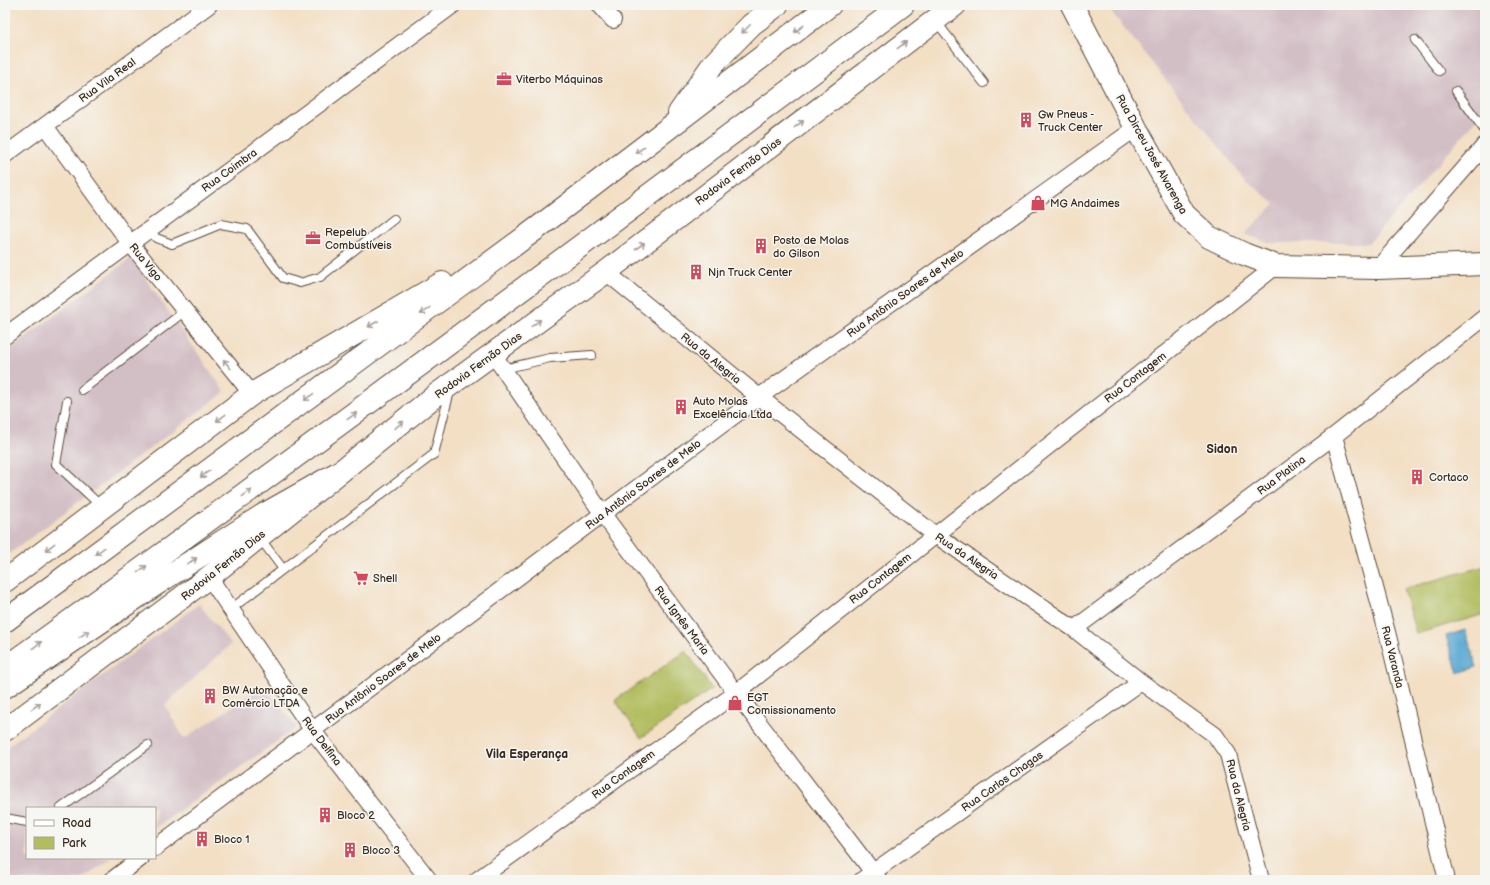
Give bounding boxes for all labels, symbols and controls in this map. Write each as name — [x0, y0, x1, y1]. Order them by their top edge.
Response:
one-way arrow — [741, 24, 751, 34]
one-way arrow — [794, 24, 805, 33]
one-way arrow — [897, 41, 908, 50]
street label: Rua Vila Real — [76, 56, 138, 105]
office icon: Viterbo Máquinas — [495, 70, 513, 88]
place label: Viterbo Máquinas — [516, 73, 604, 86]
street label: Rua Dirceu José Alvarenga — [1113, 92, 1190, 216]
place label: Gw Pneus - Truck Center — [1038, 108, 1103, 134]
building icon: Gw Pneus - Truck Center — [1017, 111, 1035, 129]
one-way arrow — [794, 120, 805, 129]
street label: Rodovia Fernão Dias — [693, 134, 784, 208]
street label: Rua Coimbra — [199, 146, 259, 195]
one-way arrow — [635, 146, 646, 154]
shop icon: MG Andaimes — [1029, 194, 1047, 212]
place label: MG Andaimes — [1050, 197, 1120, 210]
place label: Repelub Combustíveis — [325, 226, 392, 252]
office icon: Repelub Combustíveis — [304, 229, 322, 247]
place label: Posto de Molas do Gilson — [773, 234, 850, 260]
building icon: Posto de Molas do Gilson — [752, 237, 770, 255]
street label: Rua Vigo — [126, 241, 165, 284]
one-way arrow — [635, 242, 646, 250]
street label: Rua Antônio Soares de Melo — [844, 247, 966, 340]
building icon: Njn Truck Center — [687, 263, 705, 281]
place label: Njn Truck Center — [708, 266, 793, 279]
one-way arrow — [420, 307, 431, 315]
one-way arrow — [530, 319, 541, 327]
one-way arrow — [367, 320, 379, 328]
street label: Rodovia Fernão Dias — [432, 329, 525, 401]
street label: Rua da Alegria — [678, 330, 743, 387]
street label: Rua Contagem — [1102, 349, 1169, 406]
one-way arrow — [223, 358, 232, 369]
one-way arrow — [304, 392, 315, 401]
place label: Auto Molas Excelência Ltda — [693, 395, 772, 421]
building icon: Auto Molas Excelência Ltda — [672, 398, 690, 416]
one-way arrow — [346, 411, 357, 420]
one-way arrow — [215, 413, 226, 422]
one-way arrow — [394, 421, 405, 429]
street label: Rua Antônio Soares de Melo — [583, 437, 704, 532]
district label: Sidon — [1207, 442, 1238, 457]
street label: Rua Platina — [1255, 453, 1308, 498]
building icon: Cortaco — [1408, 468, 1426, 486]
one-way arrow — [199, 470, 210, 478]
place label: Cortaco — [1429, 471, 1469, 484]
one-way arrow — [242, 489, 253, 497]
street label: Rodovia Fernão Dias — [179, 527, 268, 603]
street label: Rua da Alegria — [933, 531, 1001, 582]
one-way arrow — [45, 542, 56, 551]
one-way arrow — [95, 547, 106, 555]
street label: Rua Contagem — [847, 550, 914, 607]
one-way arrow — [186, 557, 198, 565]
one-way arrow — [136, 565, 147, 573]
supermarket icon: Shell — [352, 569, 370, 587]
place label: Shell — [373, 572, 397, 585]
street label: Rua Ignês Maria — [652, 583, 712, 657]
street label: Rua Varanda — [1379, 625, 1407, 690]
one-way arrow — [78, 630, 89, 638]
street label: Rua Antônio Soares de Melo — [323, 631, 444, 726]
one-way arrow — [31, 641, 42, 649]
place label: BW Automação e Comércio LTDA — [222, 684, 308, 710]
building icon: BW Automação e Comércio LTDA — [201, 687, 219, 705]
place label: EGT Comissionamento — [747, 691, 836, 717]
shop icon: EGT Comissionamento — [726, 694, 744, 712]
one-way arrow — [31, 702, 42, 711]
street label: Rua Delfina — [299, 714, 344, 768]
district label: Vila Esperança — [486, 747, 568, 762]
street label: Rua Contagem — [589, 747, 657, 802]
street label: Rua Carlos Chagas — [959, 748, 1046, 814]
street label: Rua da Alegria — [1223, 758, 1254, 832]
building icon: Bloco 2 — [316, 806, 334, 824]
legend — [26, 807, 156, 859]
place label: Bloco 2 — [337, 809, 375, 822]
text: Road — [62, 816, 91, 831]
building icon: Bloco 1 — [193, 830, 211, 848]
place label: Bloco 1 — [214, 833, 250, 846]
text: Park — [62, 836, 86, 851]
building icon: Bloco 3 — [341, 841, 359, 859]
place label: Bloco 3 — [362, 844, 400, 857]

